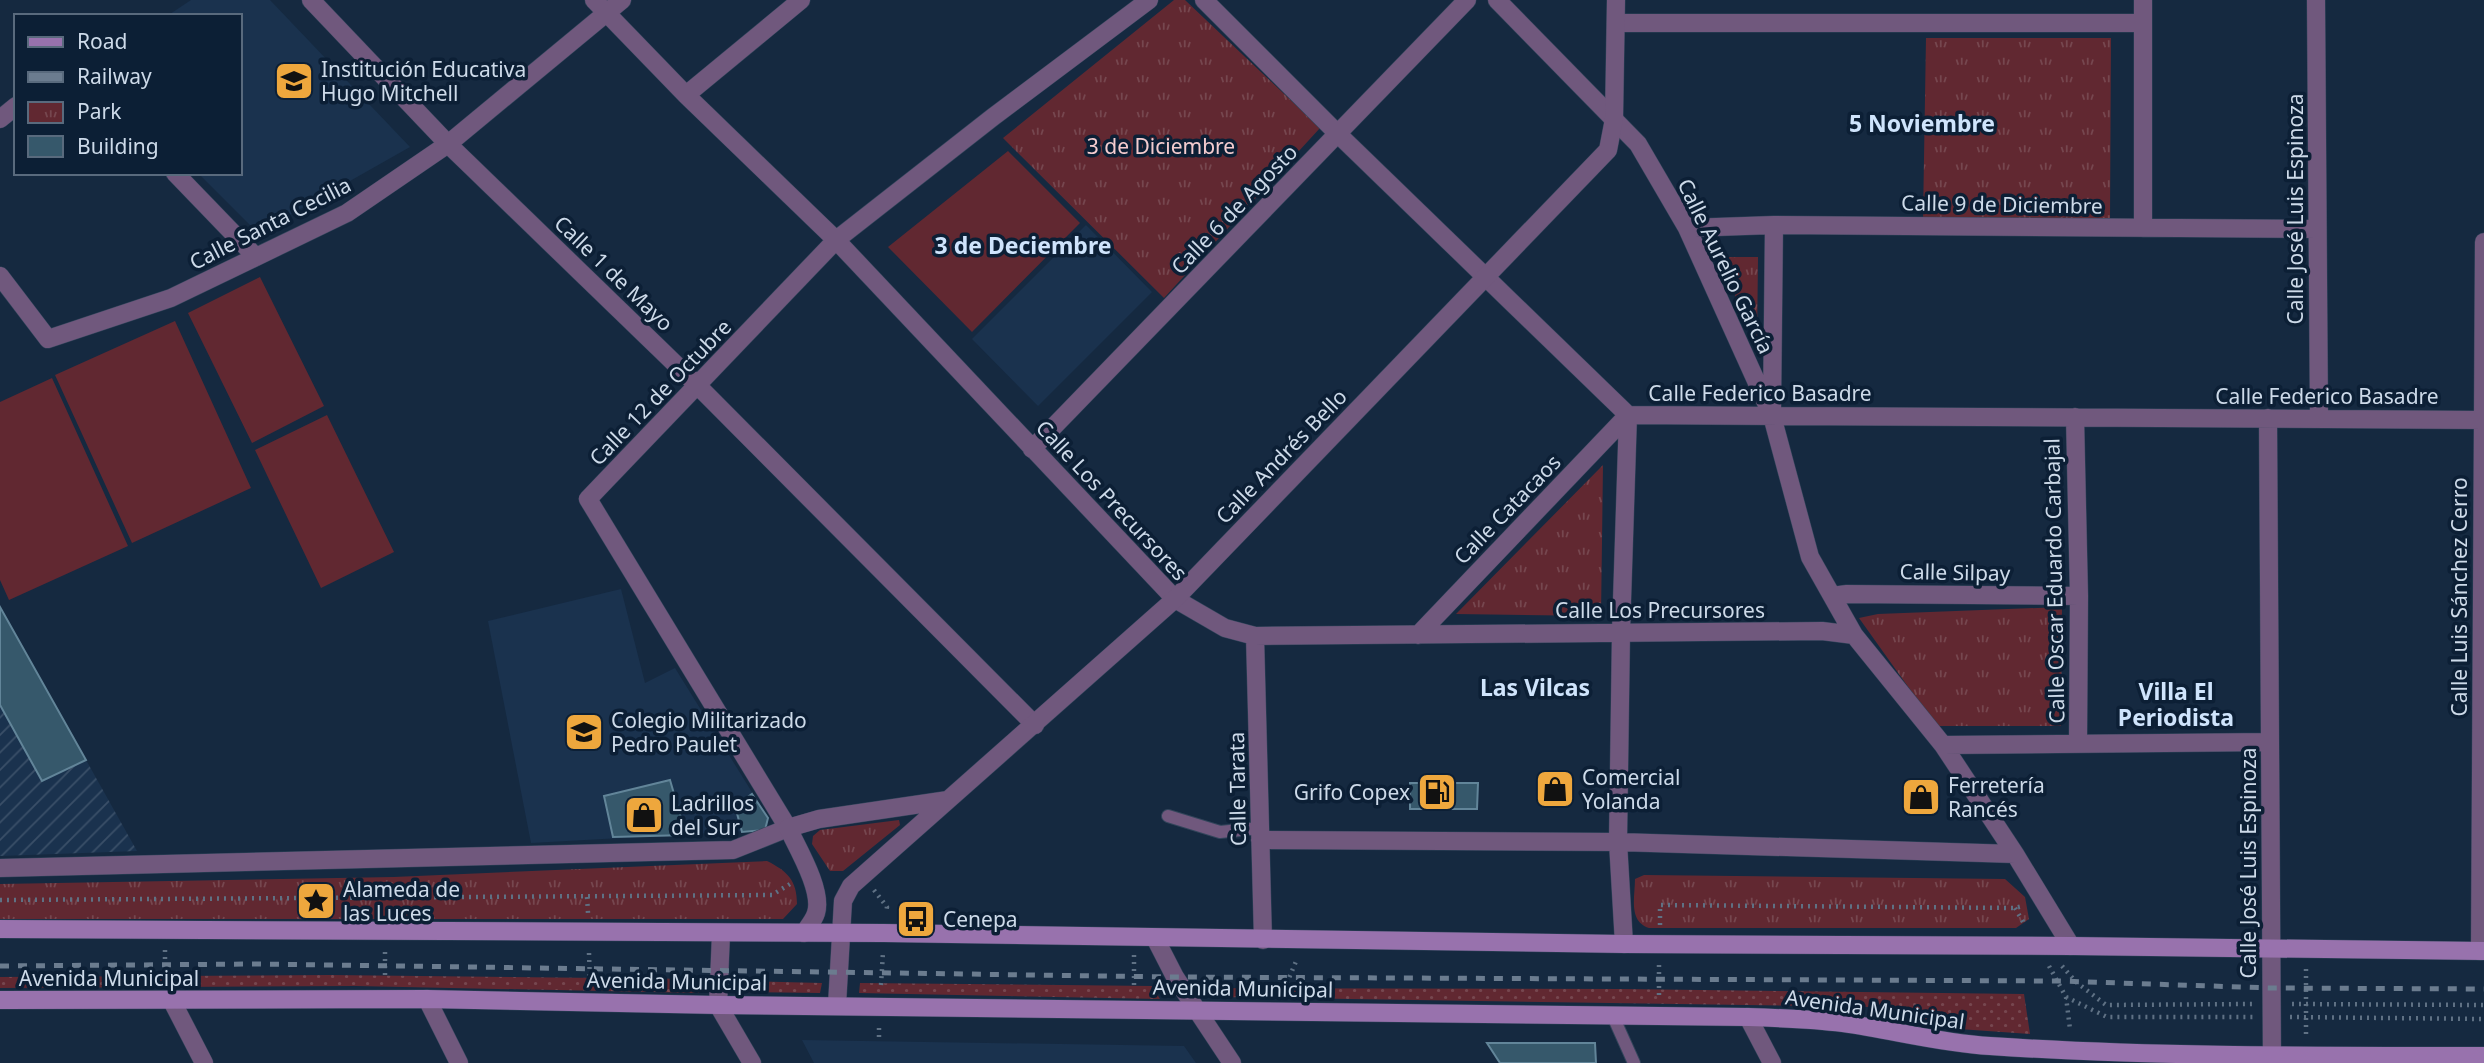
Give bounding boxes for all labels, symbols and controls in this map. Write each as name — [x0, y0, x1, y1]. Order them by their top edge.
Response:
legend — [14, 14, 242, 175]
text: Road — [77, 27, 127, 55]
place label: Institución Educativa Hugo Mitchell — [321, 55, 526, 107]
school or university icon: Institución Educativa Hugo Mitchell — [273, 60, 315, 102]
text: Railway — [77, 62, 152, 90]
street label: Calle José Luis Espinoza — [2281, 93, 2309, 325]
text: Park — [77, 97, 122, 125]
district label: 5 Noviembre — [1849, 107, 1995, 139]
text: Building — [77, 132, 159, 160]
park label: 3 de Diciembre — [1087, 132, 1235, 160]
street label: Calle 6 de Agosto — [1165, 138, 1303, 280]
street label: Calle Santa Cecilia — [185, 170, 355, 276]
street label: Calle Aurelio García — [1671, 174, 1781, 358]
street label: Calle 9 de Diciembre — [1901, 188, 2103, 220]
street label: Calle 1 de Mayo — [548, 209, 680, 337]
district label: 3 de Deciembre — [935, 229, 1111, 261]
street label: Calle 12 de Octubre — [583, 313, 737, 471]
street label: Calle Federico Basadre — [1648, 379, 1872, 407]
street label: Calle Federico Basadre — [2215, 382, 2439, 410]
street label: Calle Andrés Bello — [1209, 383, 1353, 529]
street label: Calle Los Precursores — [1030, 414, 1194, 586]
street label: Calle Oscar Eduardo Carbajal — [2038, 438, 2070, 724]
street label: Calle Catacaos — [1448, 448, 1566, 570]
street label: Calle Luis Sánchez Cerro — [2445, 477, 2473, 717]
street label: Calle Silpay — [1899, 557, 2011, 587]
street label: Calle Los Precursores — [1555, 596, 1765, 624]
district label: Las Vilcas — [1480, 671, 1590, 703]
district label: Villa El Periodista — [2118, 675, 2234, 733]
place label: Colegio Militarizado Pedro Paulet — [611, 706, 807, 758]
school or university icon: Colegio Militarizado Pedro Paulet — [563, 711, 605, 753]
street label: Calle Tarata — [1222, 732, 1252, 846]
street label: Calle José Luis Espinoza — [2234, 747, 2262, 979]
place label: Comercial Yolanda — [1582, 763, 1680, 815]
shop icon: Comercial Yolanda — [1534, 768, 1576, 810]
fuel station icon: Grifo Copex — [1416, 771, 1458, 813]
place label: Ferretería Rancés — [1948, 771, 2045, 823]
shop icon: Ferretería Rancés — [1900, 776, 1942, 818]
place label: Grifo Copex — [1294, 778, 1410, 806]
place label: Ladrillos del Sur — [671, 789, 754, 841]
shop icon: Ladrillos del Sur — [623, 794, 665, 836]
place label: Alameda de las Luces — [343, 875, 460, 927]
place icon: Alameda de las Luces — [295, 880, 337, 922]
bus stop icon: Cenepa — [895, 898, 937, 940]
place label: Cenepa — [943, 905, 1018, 933]
street label: Avenida Municipal — [19, 964, 199, 992]
street label: Avenida Municipal — [587, 965, 767, 997]
street label: Avenida Municipal — [1153, 972, 1333, 1004]
street label: Avenida Municipal — [1784, 983, 1966, 1035]

